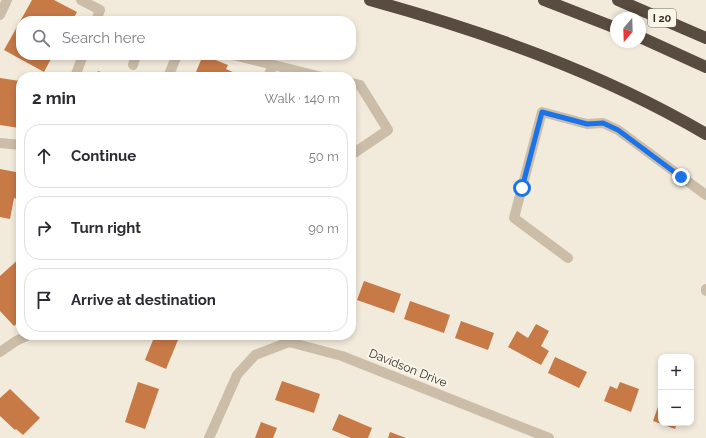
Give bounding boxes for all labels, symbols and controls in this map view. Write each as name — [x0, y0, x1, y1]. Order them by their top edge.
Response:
road number: I 20 — [648, 9, 676, 27]
north arrow — [610, 12, 646, 48]
search box — [16, 16, 356, 60]
icon: search — [30, 27, 52, 49]
text: Search here — [62, 29, 145, 47]
text: 2 min — [32, 88, 76, 108]
text: Walk · 140 m — [265, 91, 340, 106]
icon: ahead — [33, 145, 55, 167]
text: Continue — [71, 147, 136, 165]
text: 50 m — [309, 149, 339, 164]
route end — [672, 168, 690, 186]
route start — [513, 179, 531, 197]
icon: right — [33, 217, 55, 239]
text: Turn right — [71, 219, 141, 237]
text: 90 m — [308, 221, 339, 236]
icon: arrive — [33, 289, 55, 311]
text: Arrive at destination — [71, 291, 216, 309]
street label: Davidson Drive — [367, 346, 449, 390]
map controls — [658, 354, 694, 426]
button: + — [658, 354, 694, 390]
button: − — [658, 390, 694, 426]

